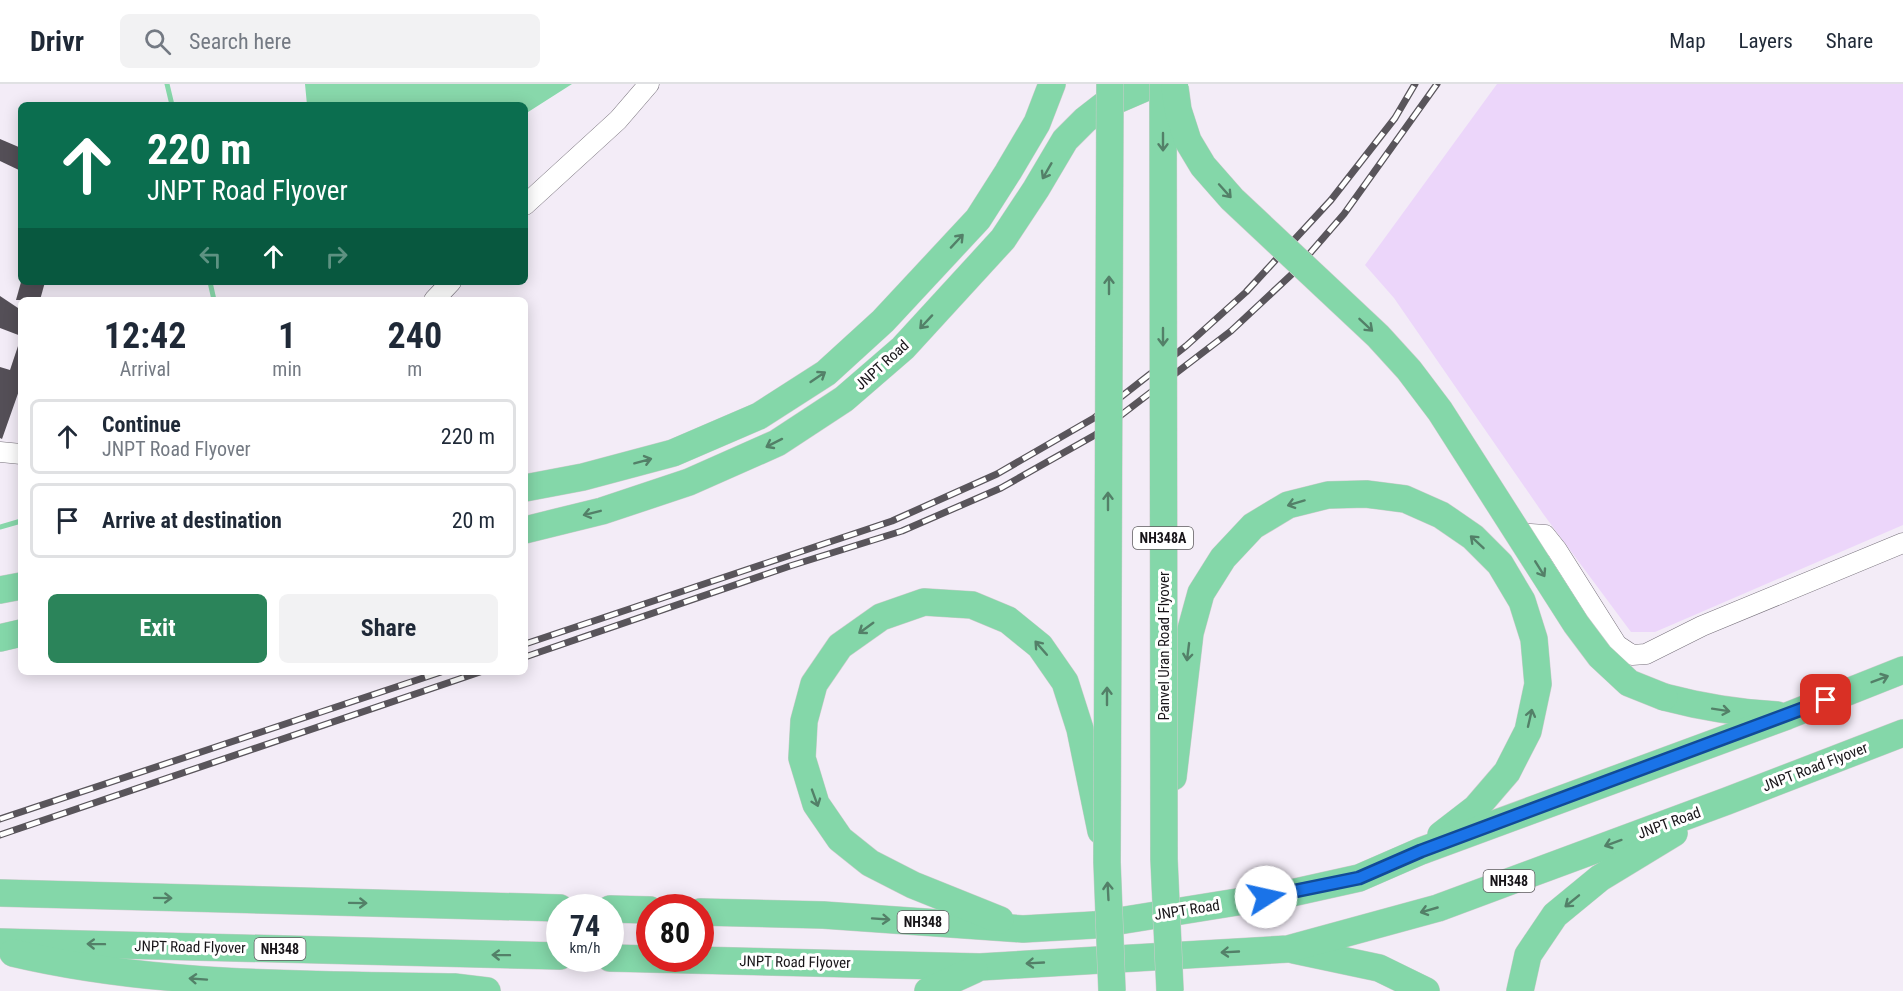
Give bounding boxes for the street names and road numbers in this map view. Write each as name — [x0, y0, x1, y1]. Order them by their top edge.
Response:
street label: JNPT Road — [851, 336, 913, 394]
road number: NH348A — [1133, 527, 1193, 549]
street label: Panvel Uran Road Flyover — [1155, 571, 1173, 721]
street label: JNPT Road Flyover — [1760, 738, 1871, 795]
street label: JNPT Road — [1635, 803, 1703, 843]
road number: NH348 — [1484, 870, 1534, 892]
street label: JNPT Road — [1153, 896, 1221, 924]
road number: NH348 — [898, 911, 948, 933]
street label: JNPT Road Flyover — [134, 937, 246, 957]
road number: NH348 — [254, 938, 306, 960]
street label: JNPT Road Flyover — [739, 952, 851, 972]

